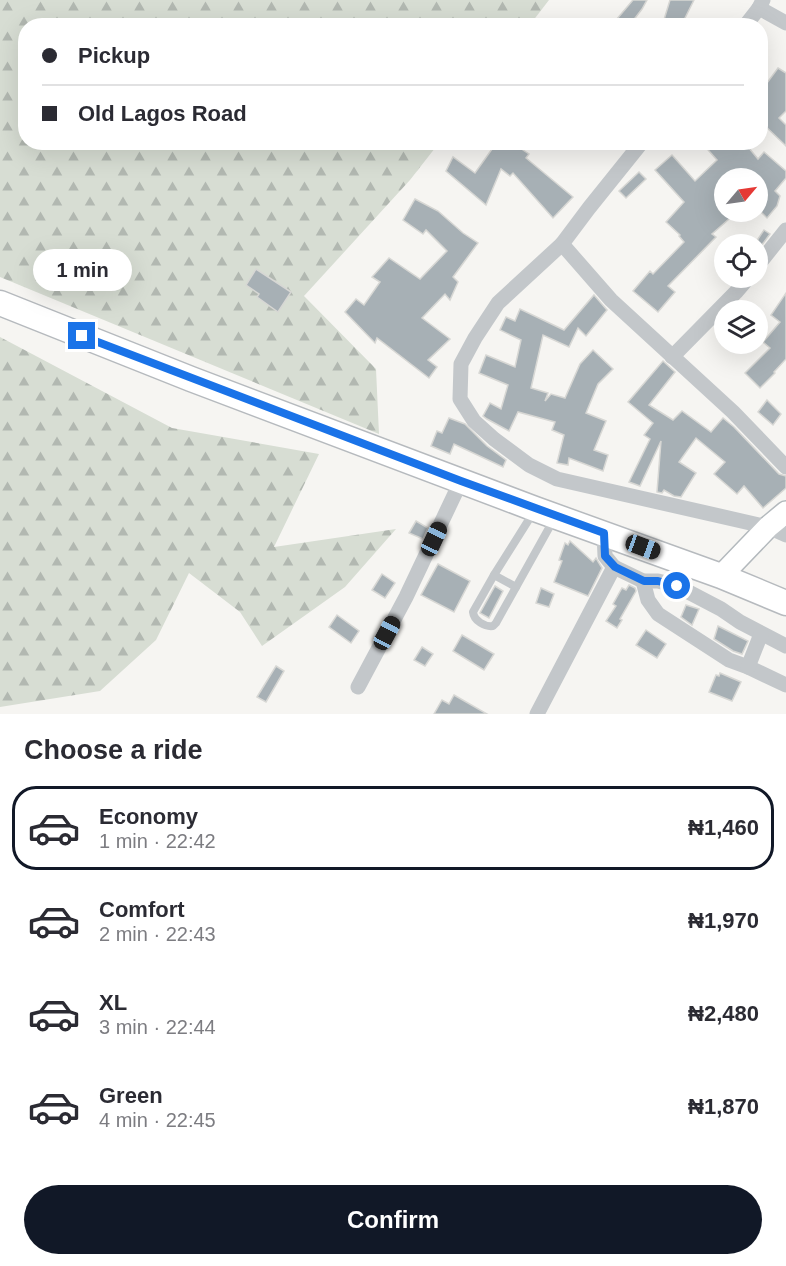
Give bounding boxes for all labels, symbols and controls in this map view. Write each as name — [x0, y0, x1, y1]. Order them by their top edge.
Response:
text: Pickup — [78, 43, 150, 68]
text: Old Lagos Road — [78, 101, 247, 126]
north arrow — [714, 168, 768, 222]
map controls — [714, 168, 768, 354]
button: locate — [714, 234, 768, 288]
callout: 1 min — [32, 249, 132, 291]
text: 1 min — [56, 259, 109, 281]
button: layers — [714, 300, 768, 354]
route end — [68, 322, 95, 349]
car — [418, 519, 450, 559]
car — [623, 532, 663, 562]
route start — [663, 572, 690, 599]
car — [371, 613, 403, 653]
text: Choose a ride — [24, 735, 203, 765]
icon: car — [27, 801, 81, 855]
text: Economy — [99, 804, 198, 829]
text: ₦1,460 — [688, 815, 759, 840]
text: 1 min · 22:42 — [99, 830, 216, 852]
icon: car — [27, 894, 81, 948]
text: Comfort — [99, 897, 185, 922]
text: ₦1,970 — [688, 908, 759, 933]
text: 2 min · 22:43 — [99, 923, 216, 945]
icon: car — [27, 987, 81, 1041]
text: XL — [99, 990, 127, 1015]
text: ₦2,480 — [688, 1001, 759, 1026]
text: 3 min · 22:44 — [99, 1016, 216, 1038]
icon: car — [27, 1080, 81, 1134]
text: Green — [99, 1083, 163, 1108]
text: ₦1,870 — [688, 1094, 759, 1119]
text: 4 min · 22:45 — [99, 1109, 216, 1131]
button: Confirm — [24, 1185, 762, 1254]

